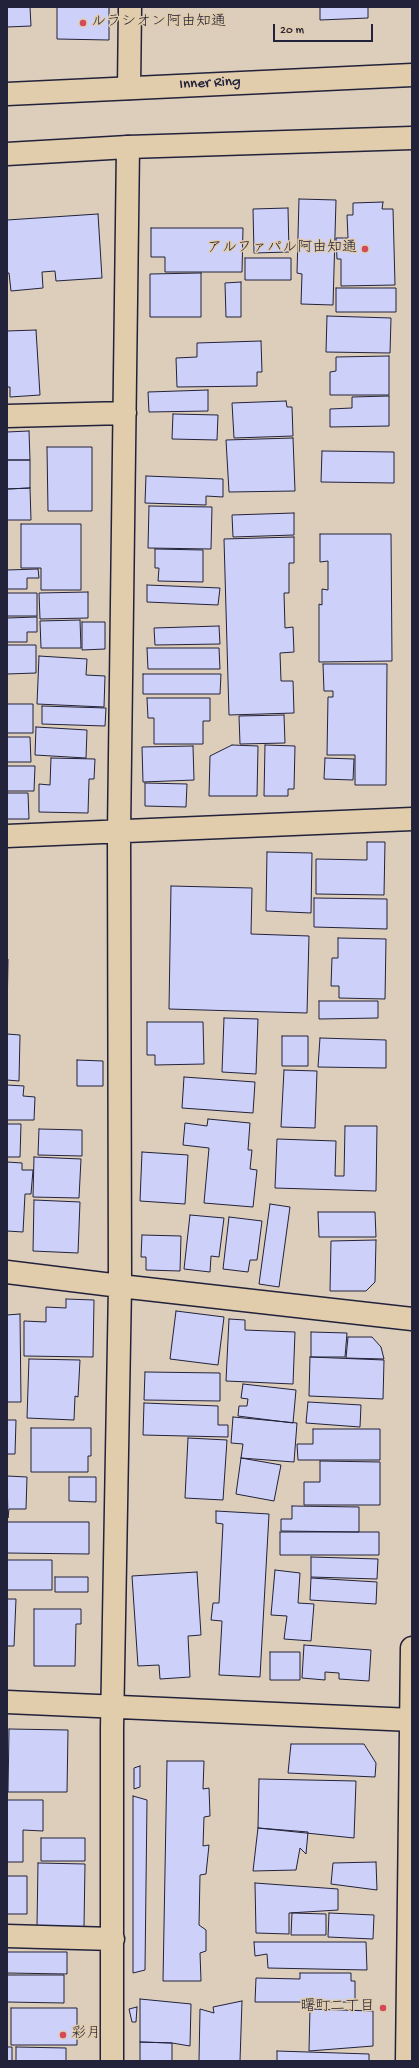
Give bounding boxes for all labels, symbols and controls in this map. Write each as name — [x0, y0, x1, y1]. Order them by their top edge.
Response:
place label: ルラシオン阿由知通 — [91, 14, 226, 32]
scale bar — [275, 16, 375, 42]
marker: ルラシオン阿由知通 — [78, 18, 88, 28]
text: 20 m — [280, 24, 304, 38]
street label: Inner Ring — [179, 73, 241, 95]
place label: アルファパル阿由知通 — [207, 240, 357, 258]
marker: アルファパル阿由知通 — [360, 244, 370, 254]
place label: 曙町二丁目 — [300, 1999, 375, 2017]
marker: 曙町二丁目 — [378, 2003, 388, 2013]
place label: 彩月 — [71, 2026, 101, 2044]
marker: 彩月 — [58, 2030, 68, 2040]

